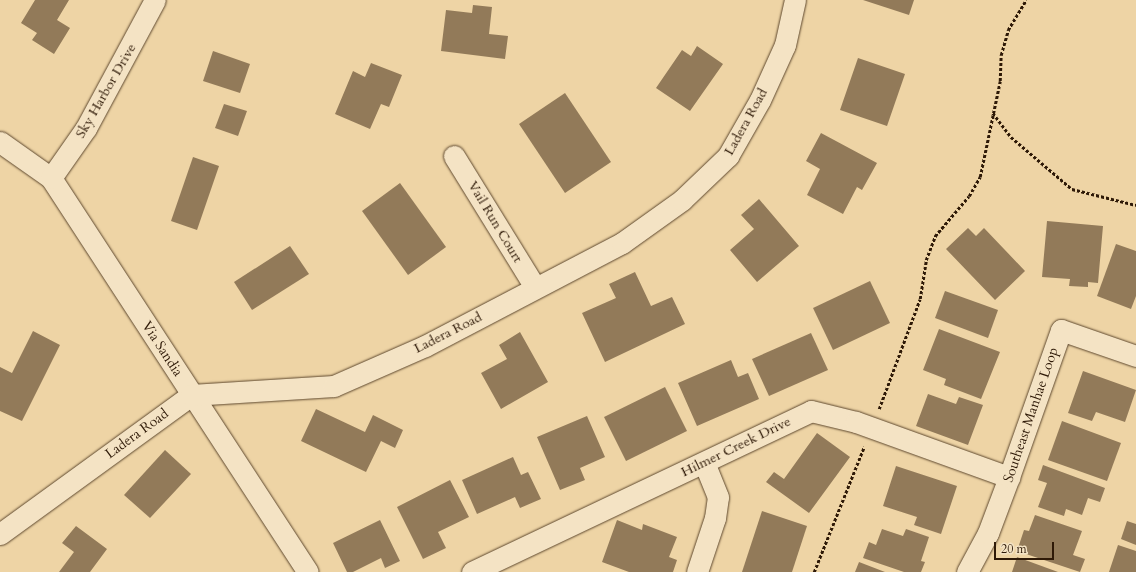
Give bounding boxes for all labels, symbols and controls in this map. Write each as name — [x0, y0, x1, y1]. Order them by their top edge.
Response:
street label: Sky Harbor Drive — [72, 41, 140, 141]
street label: Ladera Road — [721, 86, 771, 158]
street label: Vail Run Court — [464, 178, 526, 266]
street label: Ladera Road — [411, 309, 485, 357]
street label: Via Sandia — [138, 318, 186, 380]
street label: Southeast Manhae Loop — [1000, 345, 1062, 485]
street label: Ladera Road — [102, 405, 172, 463]
street label: Hilmer Creek Drive — [678, 413, 794, 481]
scale bar — [996, 534, 1056, 560]
text: 20 m — [1001, 541, 1027, 557]

